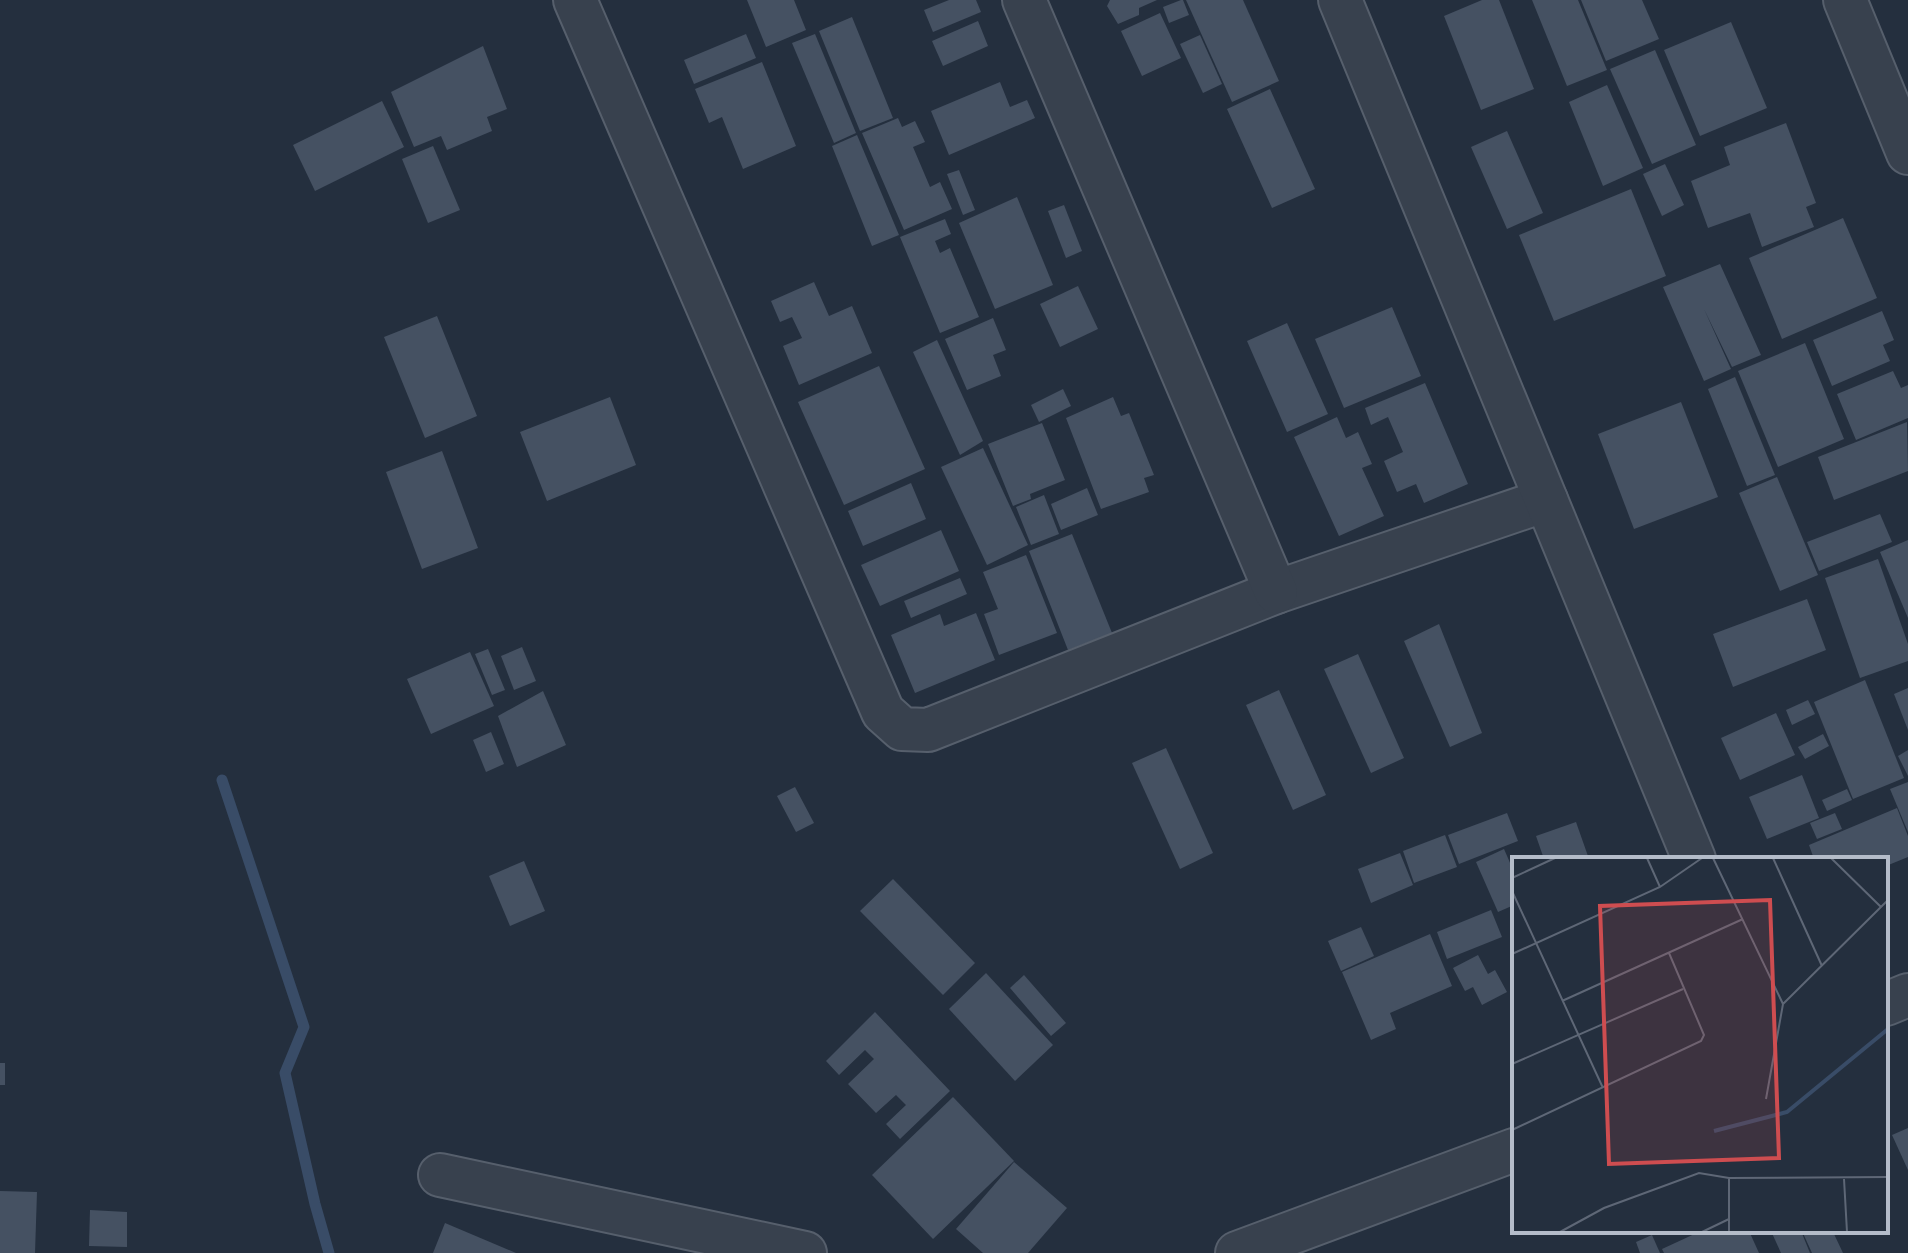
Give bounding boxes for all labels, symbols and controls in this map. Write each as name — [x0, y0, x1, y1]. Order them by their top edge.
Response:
inset map — [1512, 857, 1888, 1233]

